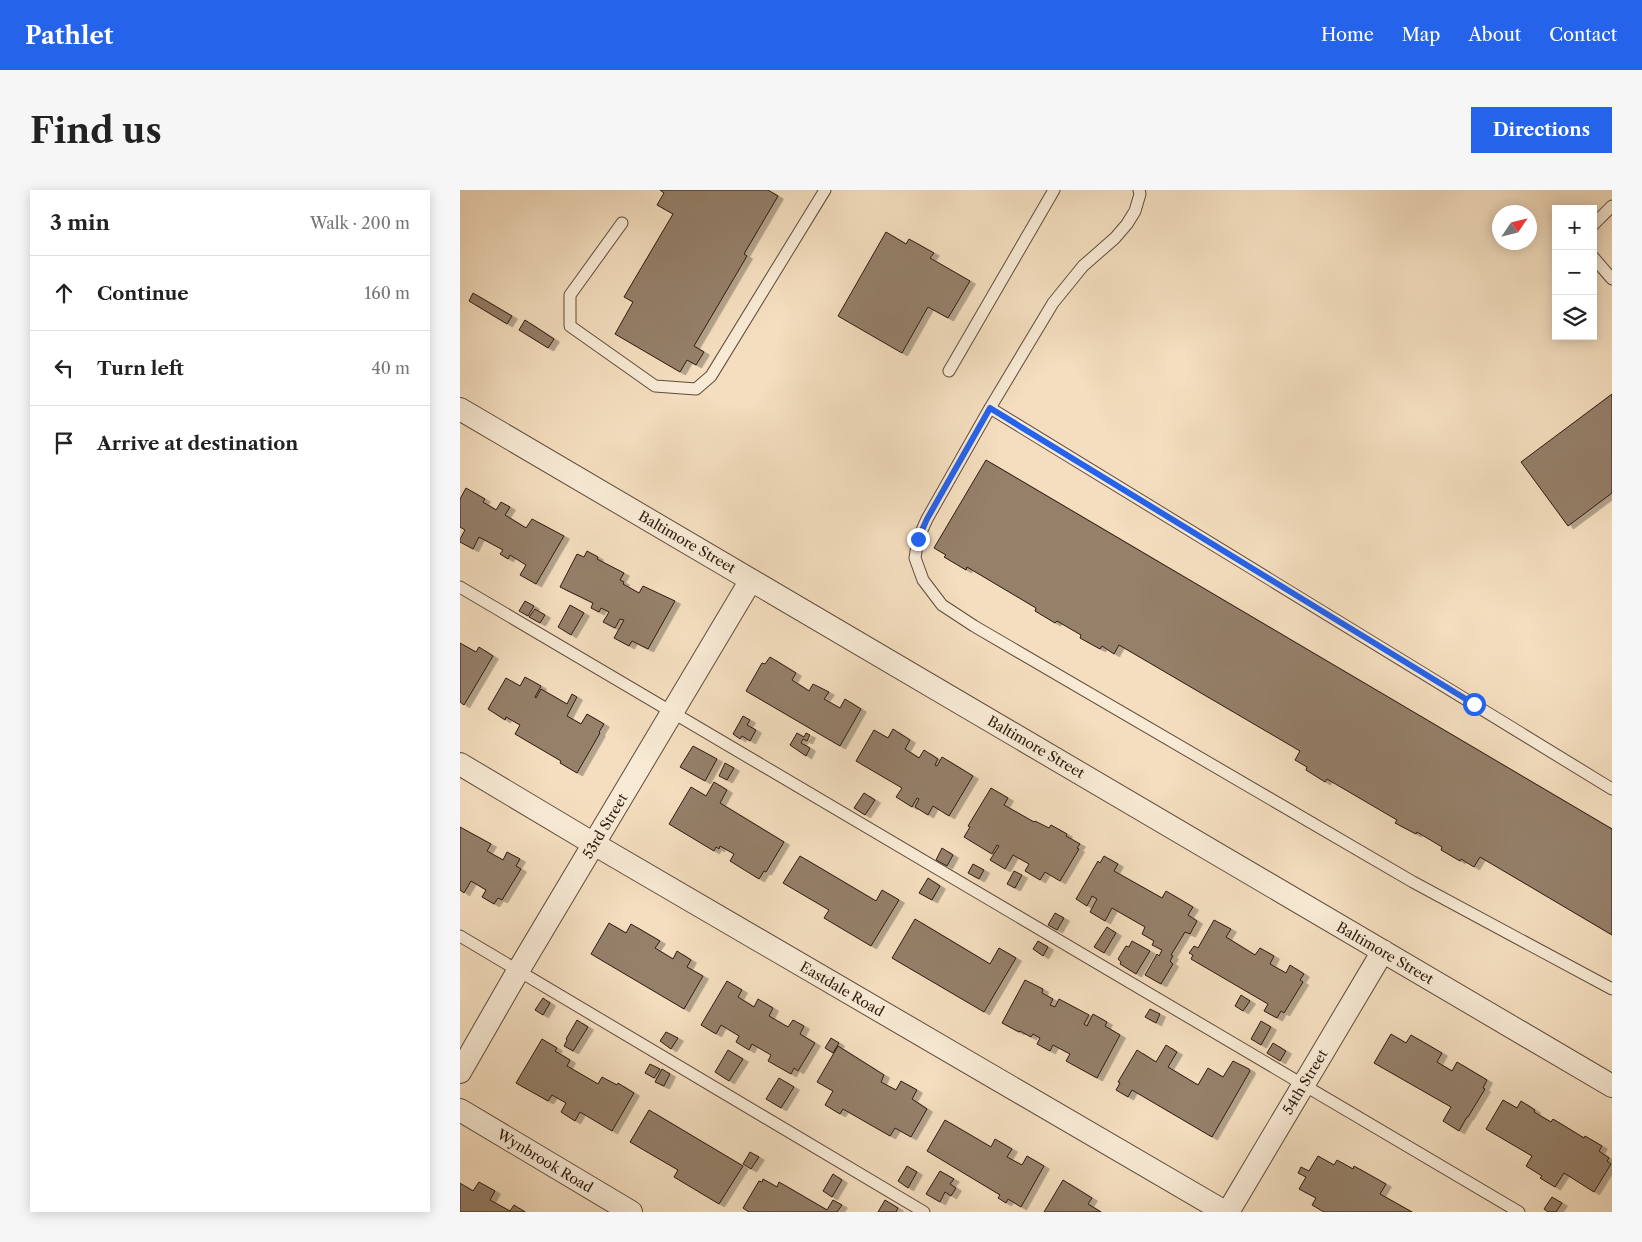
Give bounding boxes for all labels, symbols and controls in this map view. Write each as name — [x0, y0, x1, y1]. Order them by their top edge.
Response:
text: Pathlet — [25, 21, 113, 50]
text: Home — [1321, 24, 1374, 46]
text: Map — [1402, 24, 1440, 46]
text: About — [1468, 24, 1521, 46]
text: Contact — [1549, 24, 1617, 46]
button: Directions — [1471, 107, 1612, 153]
text: Find us — [30, 109, 162, 152]
north arrow — [1492, 205, 1537, 250]
map controls — [1552, 205, 1597, 340]
button: + — [1552, 205, 1597, 250]
text: 3 min — [50, 210, 110, 235]
text: Walk · 200 m — [310, 213, 410, 233]
button: − — [1552, 250, 1597, 295]
icon: ahead — [50, 279, 78, 307]
text: Continue — [97, 282, 189, 305]
text: 160 m — [365, 283, 410, 303]
button: layers — [1552, 295, 1597, 340]
icon: left — [50, 354, 78, 382]
text: Turn left — [97, 357, 184, 380]
text: 40 m — [371, 358, 410, 378]
icon: arrive — [50, 429, 78, 457]
text: Arrive at destination — [97, 432, 298, 455]
street label: Baltimore Street — [635, 507, 739, 577]
route end — [907, 528, 930, 551]
route start — [1463, 693, 1486, 716]
street label: Baltimore Street — [984, 712, 1088, 782]
street label: 53rd Street — [578, 790, 632, 862]
street label: Baltimore Street — [1333, 918, 1437, 988]
street label: Eastdale Road — [797, 958, 888, 1021]
street label: 54th Street — [1279, 1046, 1331, 1118]
street label: Wynbrook Road — [493, 1125, 597, 1197]

